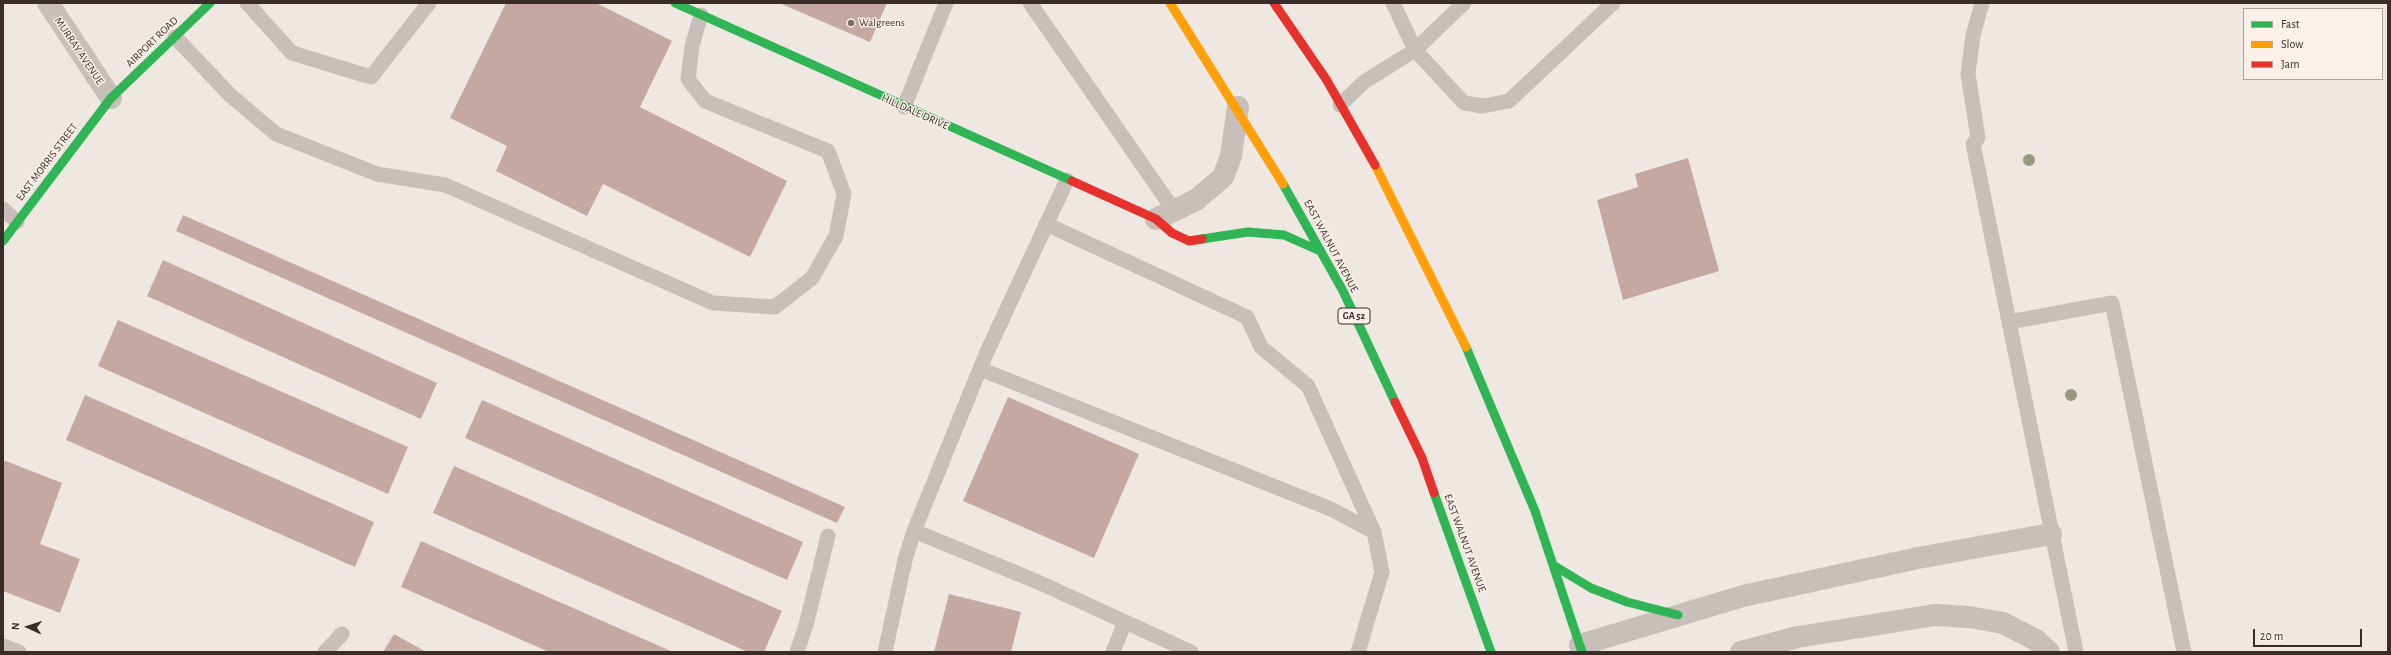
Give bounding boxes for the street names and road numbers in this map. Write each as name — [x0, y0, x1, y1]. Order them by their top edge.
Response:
street label: AIRPORT ROAD — [123, 14, 181, 70]
street label: MURRAY AVENUE — [52, 15, 106, 87]
street label: HILLDALE DRIVE — [879, 91, 951, 133]
street label: EAST MORRIS STREET — [13, 120, 81, 204]
street label: EAST WALNUT AVENUE — [1301, 197, 1361, 295]
road number: GA 52 — [1338, 308, 1370, 324]
street label: EAST WALNUT AVENUE — [1441, 492, 1489, 594]

